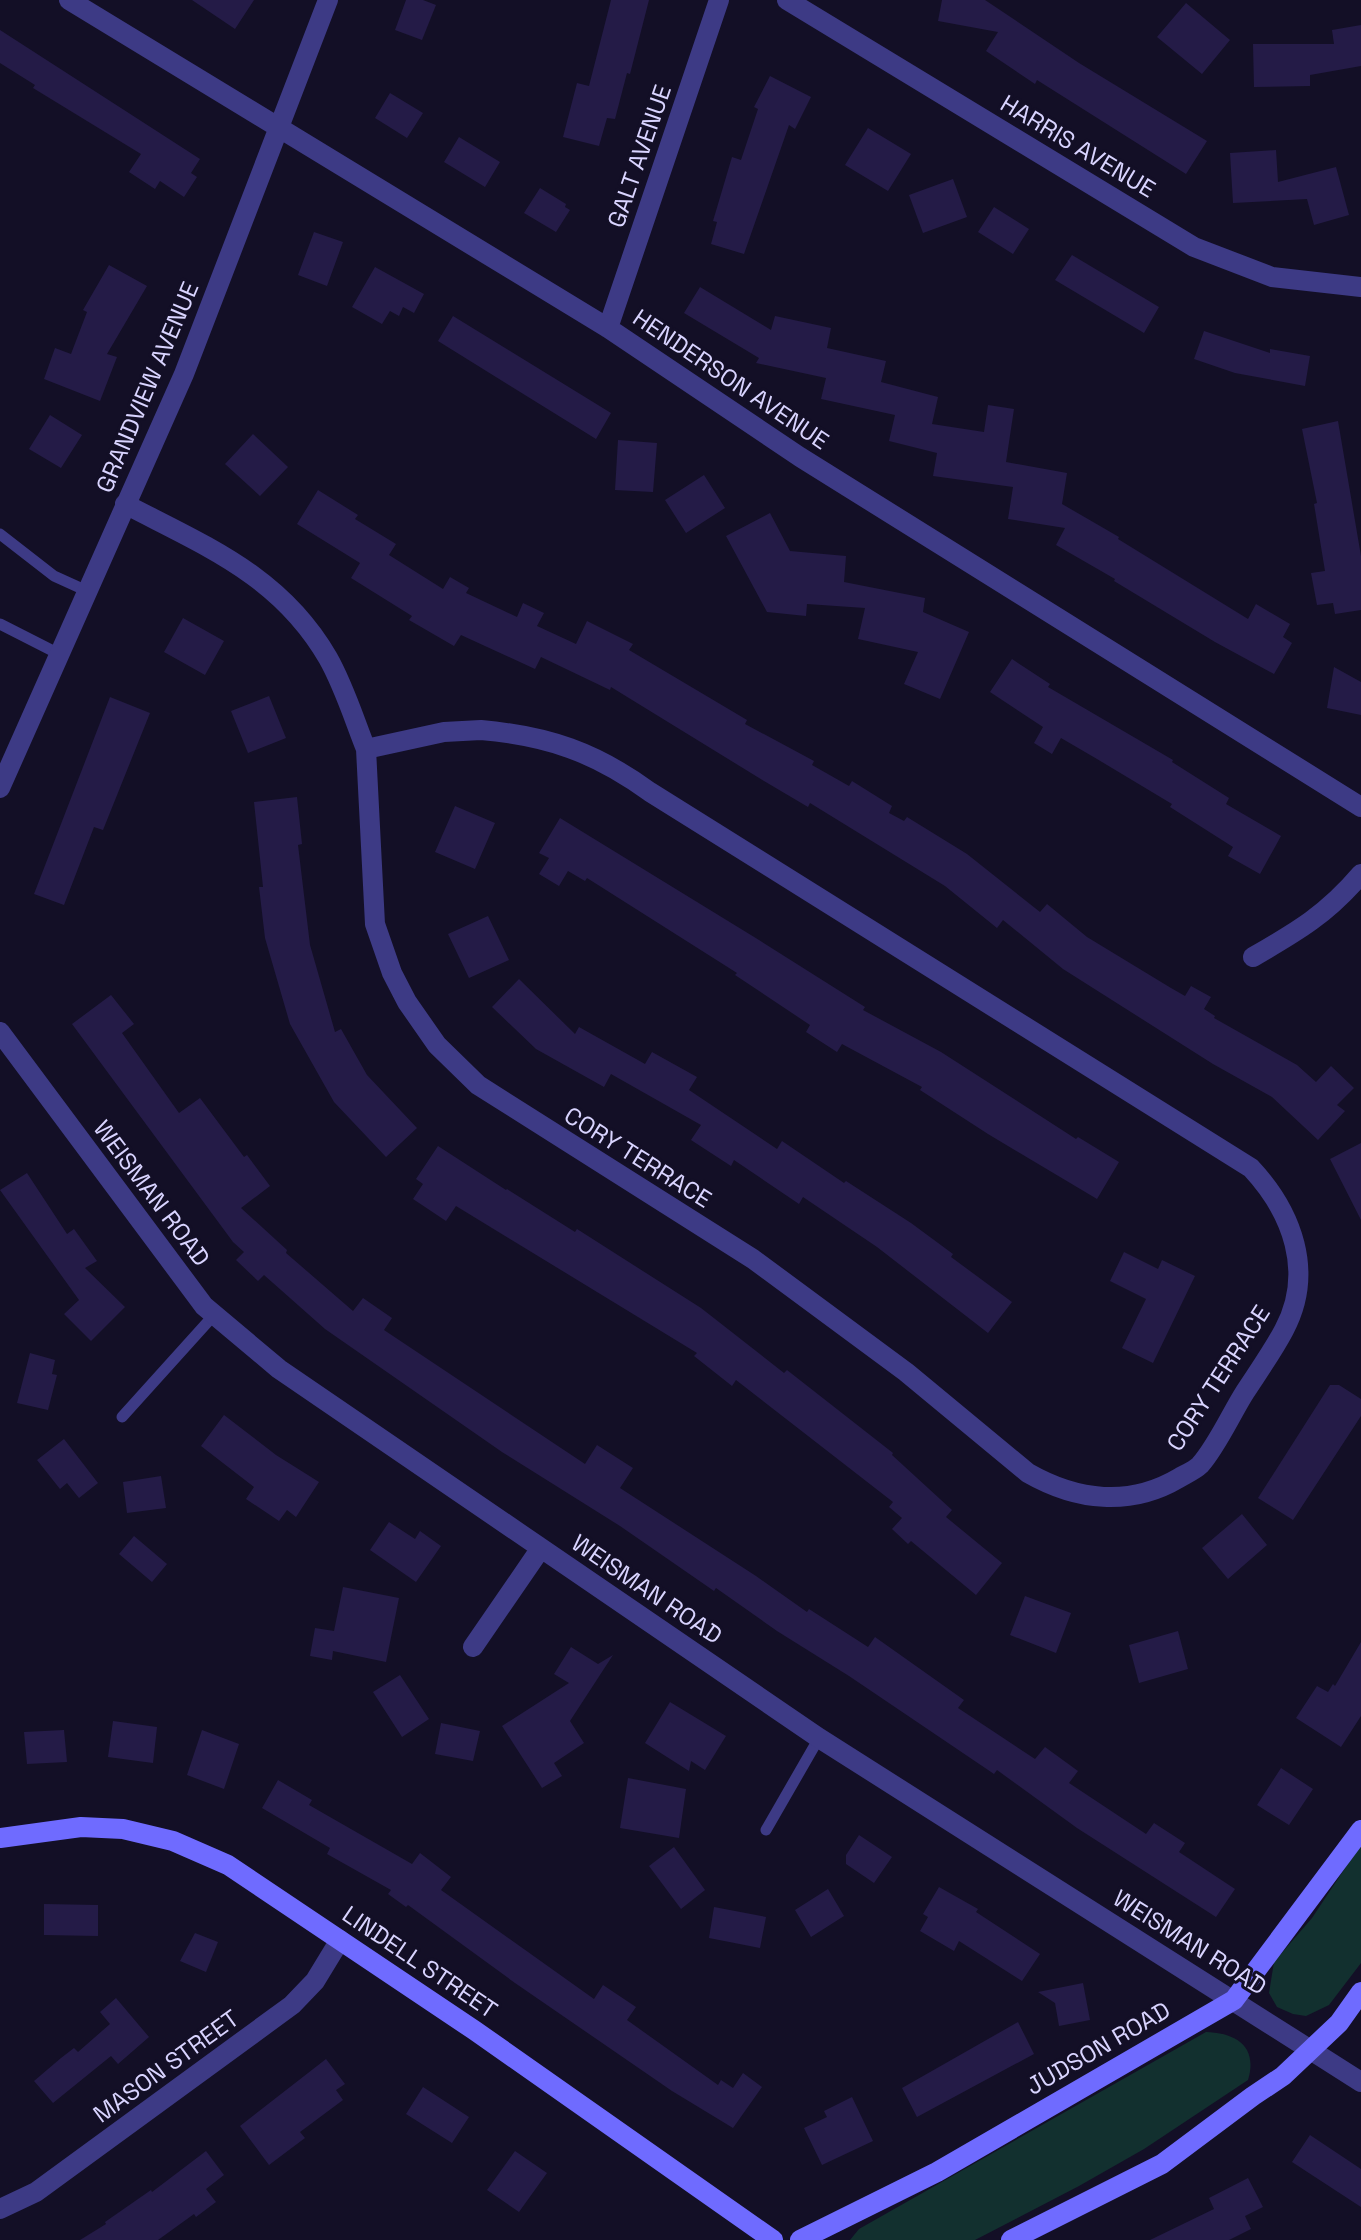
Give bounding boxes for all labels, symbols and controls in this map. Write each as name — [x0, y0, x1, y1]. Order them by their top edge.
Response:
street label: GALT AVENUE — [600, 81, 678, 231]
street label: HARRIS AVENUE — [995, 88, 1161, 204]
street label: GRANDVIEW AVENUE — [89, 277, 205, 497]
street label: HENDERSON AVENUE — [627, 302, 835, 456]
street label: CORY TERRACE — [559, 1099, 717, 1215]
street label: WEISMAN ROAD — [87, 1114, 217, 1272]
street label: CORY TERRACE — [1159, 1299, 1277, 1457]
street label: WEISMAN ROAD — [566, 1527, 728, 1651]
street label: WEISMAN ROAD — [1108, 1882, 1272, 2002]
street label: LINDELL STREET — [337, 1899, 503, 2025]
street label: JUDSON ROAD — [1021, 1994, 1175, 2102]
street label: MASON STREET — [87, 2003, 245, 2129]

